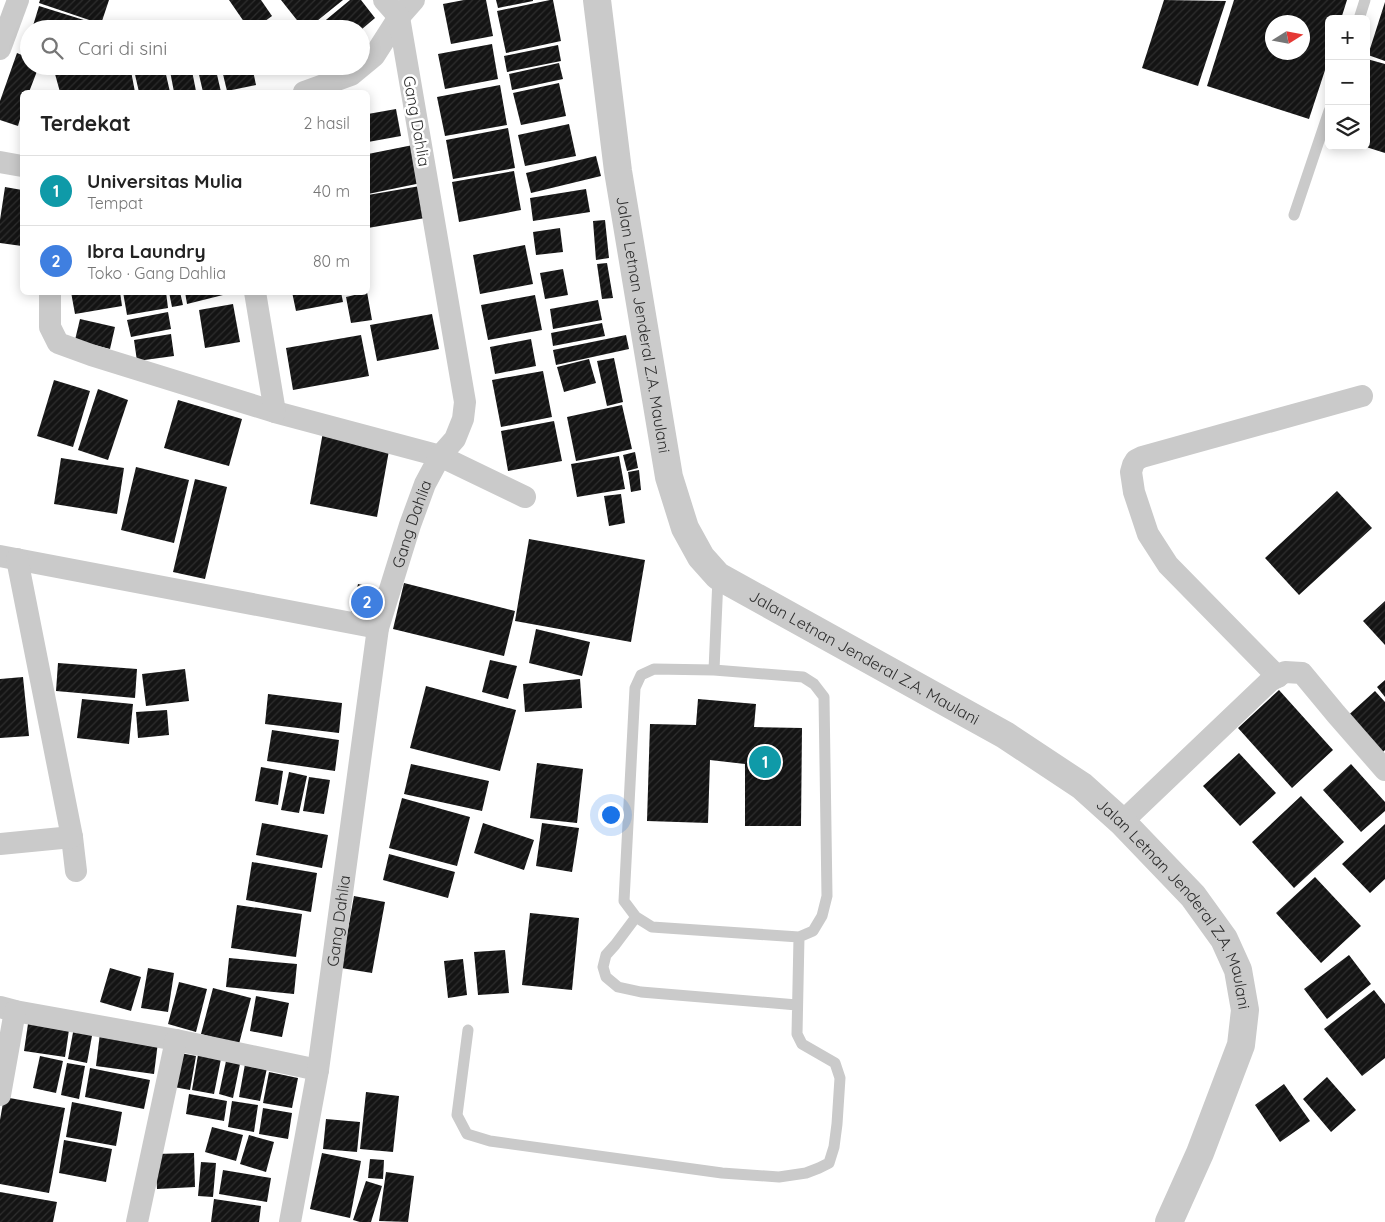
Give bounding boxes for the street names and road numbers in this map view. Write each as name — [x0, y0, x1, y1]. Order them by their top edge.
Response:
street label: Gang Dahlia — [399, 74, 435, 168]
street label: Jalan Letnan Jenderal Z.A. Maulani — [612, 195, 675, 455]
street label: Gang Dahlia — [387, 477, 436, 570]
street label: Jalan Letnan Jenderal Z.A. Maulani — [746, 585, 983, 729]
street label: Jalan Letnan Jenderal Z.A. Maulani — [1092, 794, 1255, 1011]
street label: Gang Dahlia — [322, 874, 354, 968]

